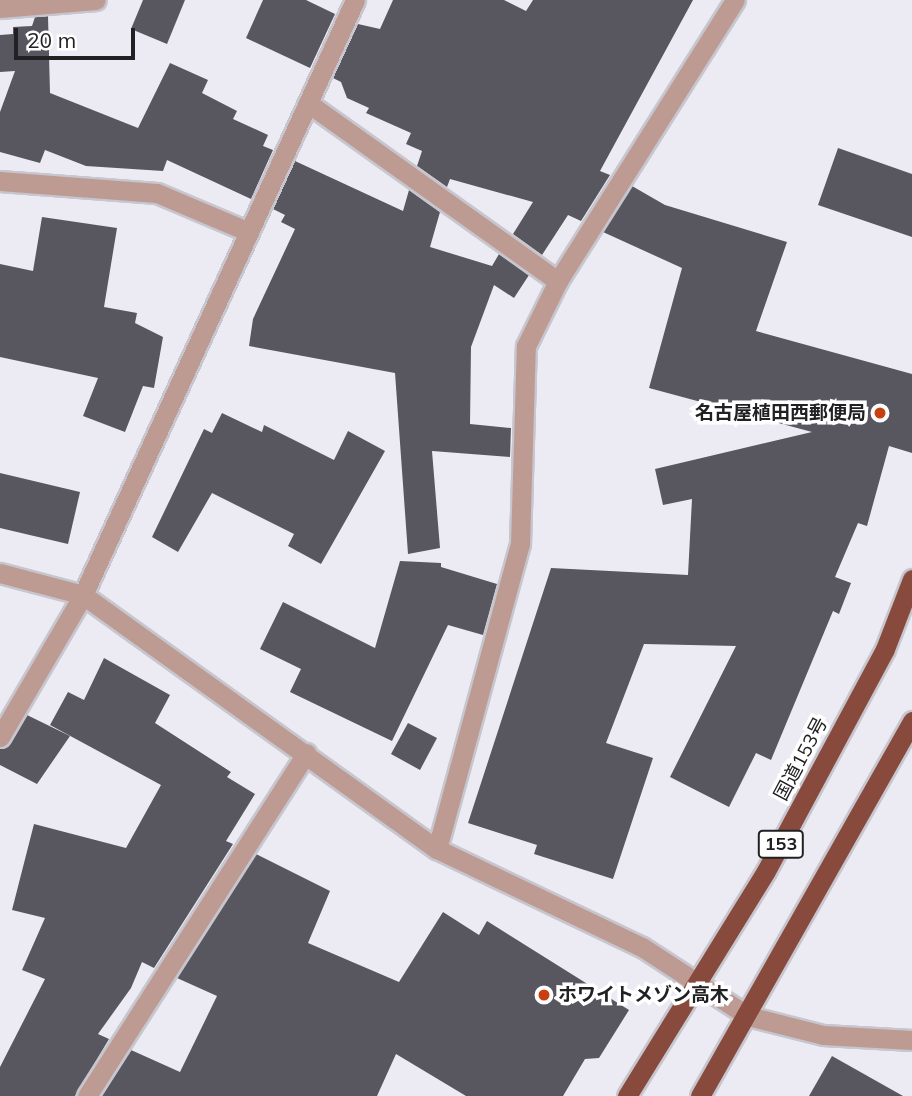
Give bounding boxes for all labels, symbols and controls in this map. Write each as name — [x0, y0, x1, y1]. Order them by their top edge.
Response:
scale bar — [18, 14, 138, 58]
text: 20 m — [27, 27, 76, 53]
place label: 名古屋植田西郵便局 — [695, 402, 866, 424]
marker: 名古屋植田西郵便局 — [872, 405, 888, 421]
street label: 国道153号 — [770, 713, 832, 805]
road number: 153 — [756, 830, 806, 858]
place label: ホワイトメゾン高木 — [558, 984, 729, 1006]
marker: ホワイトメゾン高木 — [536, 987, 552, 1003]

